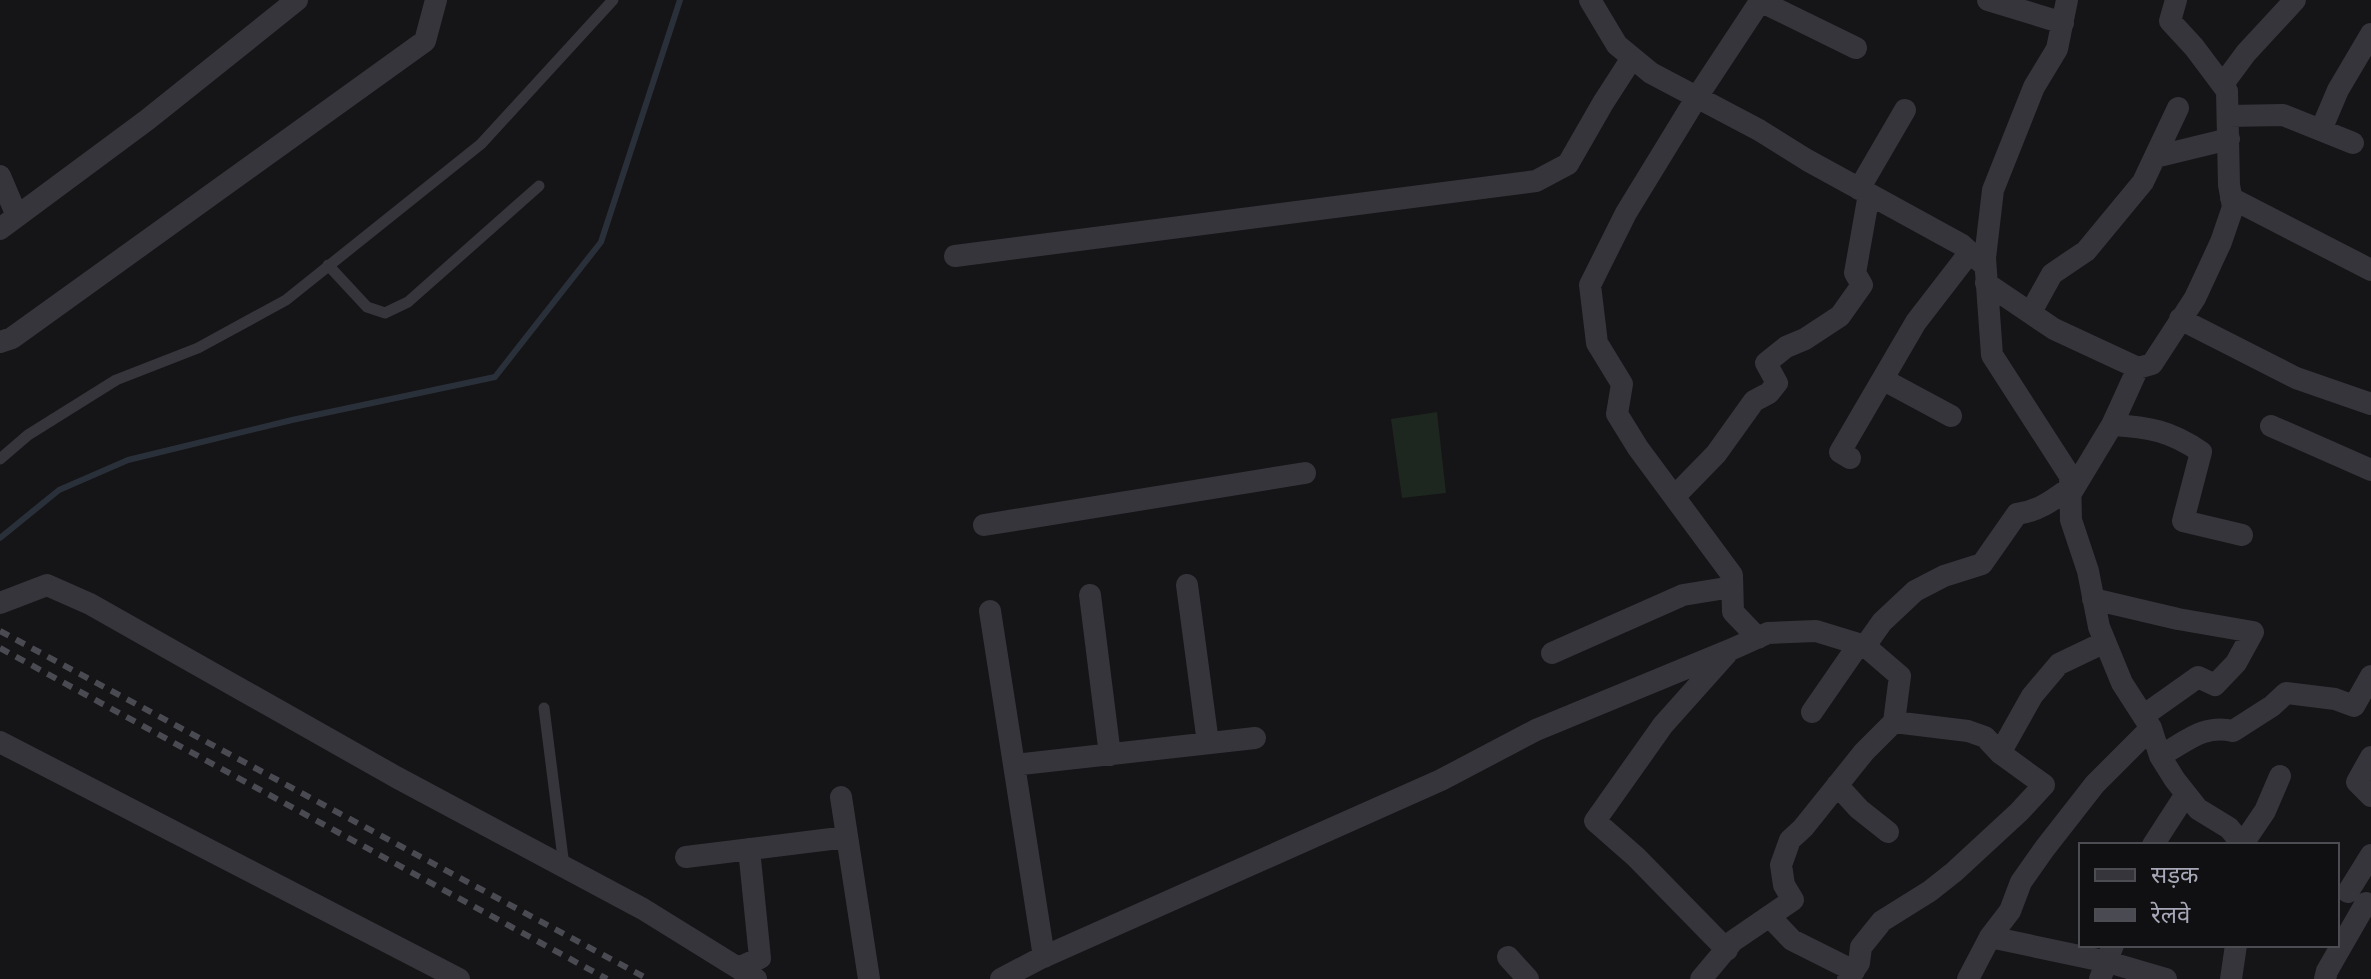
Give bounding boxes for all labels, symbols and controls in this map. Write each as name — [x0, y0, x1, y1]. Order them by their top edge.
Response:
legend — [2079, 843, 2339, 947]
text: सड़क — [2151, 861, 2199, 888]
text: रेलवे — [2150, 901, 2191, 928]

